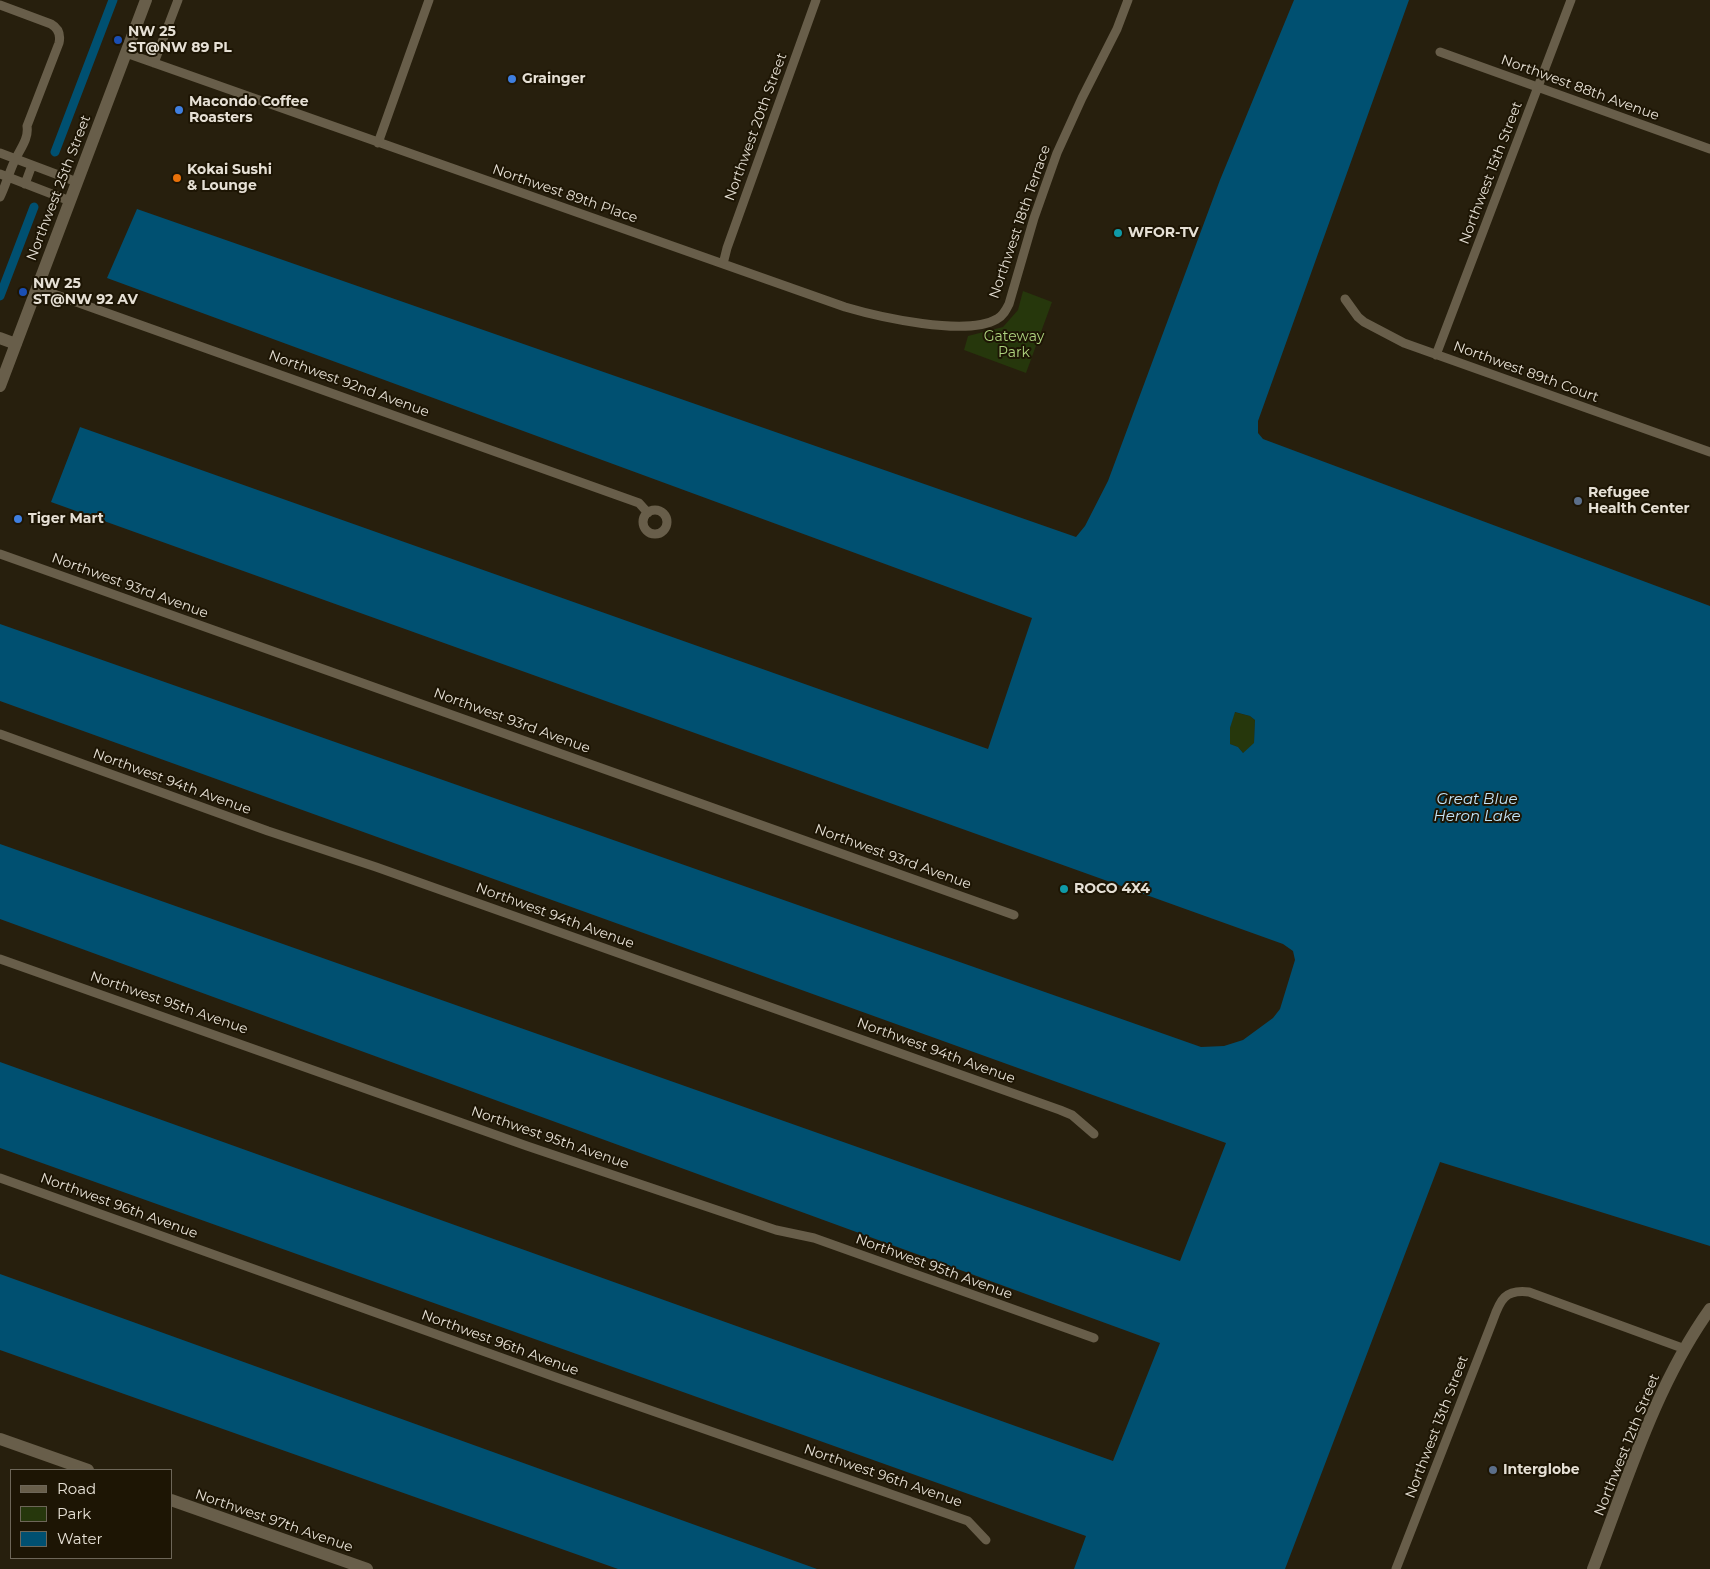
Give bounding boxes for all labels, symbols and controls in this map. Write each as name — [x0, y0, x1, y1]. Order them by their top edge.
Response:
place label: NW 25 ST@NW 89 PL — [128, 24, 232, 56]
marker: NW 25 ST@NW 89 PL — [112, 34, 124, 46]
street label: Northwest 20th Street — [721, 51, 791, 203]
street label: Northwest 88th Avenue — [1499, 52, 1661, 124]
place label: Grainger — [522, 71, 586, 87]
marker: Grainger — [506, 73, 518, 85]
place label: Macondo Coffee Roasters — [189, 94, 309, 126]
street label: Northwest 15th Street — [1456, 99, 1526, 247]
marker: Macondo Coffee Roasters — [173, 104, 185, 116]
street label: Northwest 25th Street — [23, 113, 95, 263]
street label: Northwest 18th Terrace — [986, 143, 1054, 301]
street label: Northwest 89th Place — [490, 161, 640, 227]
place label: Kokai Sushi & Lounge — [187, 162, 272, 194]
marker: Kokai Sushi & Lounge — [171, 172, 183, 184]
place label: WFOR-TV — [1128, 225, 1199, 241]
marker: WFOR-TV — [1112, 227, 1124, 239]
place label: NW 25 ST@NW 92 AV — [33, 276, 138, 308]
marker: NW 25 ST@NW 92 AV — [17, 286, 29, 298]
park label: Gateway Park — [984, 329, 1044, 362]
street label: Northwest 89th Court — [1451, 338, 1601, 406]
street label: Northwest 92nd Avenue — [266, 347, 432, 421]
place label: Refugee Health Center — [1588, 485, 1690, 518]
marker: Refugee Health Center — [1572, 495, 1584, 507]
place label: Tiger Mart — [28, 511, 104, 527]
marker: Tiger Mart — [12, 513, 24, 525]
street label: Northwest 93rd Avenue — [49, 550, 211, 622]
street label: Northwest 93rd Avenue — [431, 685, 593, 757]
street label: Northwest 94th Avenue — [91, 746, 253, 818]
water label: Great Blue Heron Lake — [1433, 791, 1521, 826]
street label: Northwest 93rd Avenue — [812, 821, 974, 893]
street label: Northwest 94th Avenue — [474, 880, 636, 952]
place label: ROCO 4X4 — [1074, 881, 1150, 897]
marker: ROCO 4X4 — [1058, 883, 1070, 895]
street label: Northwest 95th Avenue — [88, 968, 250, 1038]
street label: Northwest 94th Avenue — [855, 1015, 1017, 1087]
street label: Northwest 95th Avenue — [469, 1103, 631, 1173]
street label: Northwest 96th Avenue — [38, 1170, 200, 1242]
street label: Northwest 95th Avenue — [853, 1231, 1015, 1303]
street label: Northwest 96th Avenue — [419, 1307, 581, 1379]
street label: Northwest 13th Street — [1402, 1353, 1472, 1501]
street label: Northwest 12th Street — [1591, 1371, 1663, 1519]
street label: Northwest 96th Avenue — [802, 1441, 964, 1511]
place label: Interglobe — [1503, 1462, 1580, 1478]
marker: Interglobe — [1487, 1464, 1499, 1476]
legend — [10, 1469, 172, 1559]
text: Road — [57, 1479, 96, 1498]
street label: Northwest 97th Avenue — [193, 1486, 355, 1556]
text: Park — [57, 1504, 91, 1523]
text: Water — [57, 1529, 103, 1548]

